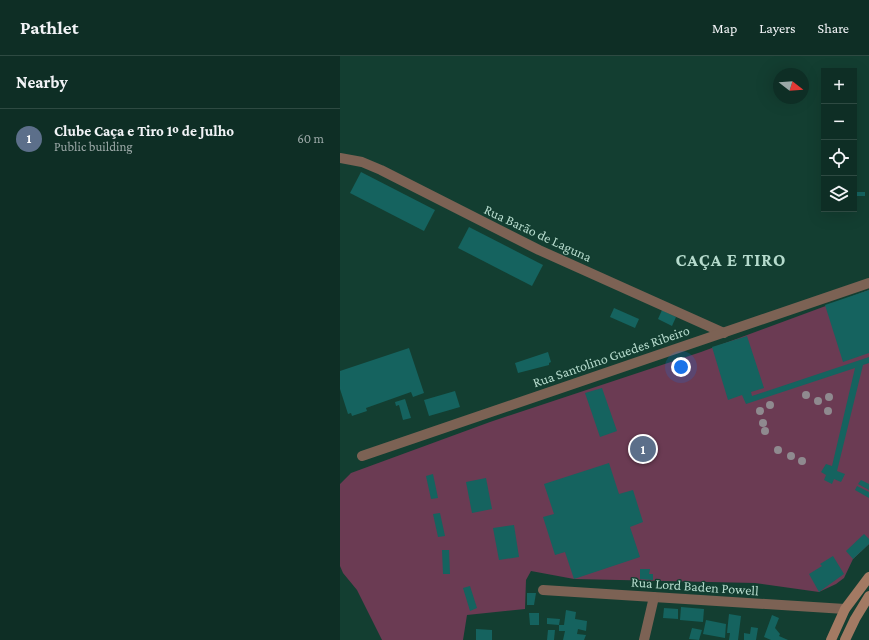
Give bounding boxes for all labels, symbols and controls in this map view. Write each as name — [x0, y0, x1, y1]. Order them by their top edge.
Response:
text: Pathlet — [20, 17, 78, 38]
text: Map — [712, 20, 737, 36]
text: Layers — [759, 20, 796, 36]
text: Share — [818, 20, 849, 36]
north arrow — [773, 68, 809, 104]
map controls — [821, 68, 857, 212]
button: + — [821, 68, 857, 104]
text: Nearby — [16, 73, 68, 92]
button: − — [821, 104, 857, 140]
text: Clube Caça e Tiro 1º de Julho — [54, 123, 234, 139]
text: 1 — [27, 131, 31, 146]
text: 60 m — [297, 131, 324, 146]
text: Public building — [54, 139, 133, 154]
button: locate — [821, 140, 857, 176]
button: layers — [821, 176, 857, 212]
street label: Rua Barão de Laguna — [482, 201, 595, 265]
district label: CAÇA E TIRO — [675, 250, 787, 270]
street label: Rua Santolino Guedes Ribeiro — [531, 322, 692, 390]
your location — [671, 357, 691, 377]
pin: 1 — [630, 434, 656, 464]
street label: Rua Lord Baden Powell — [631, 574, 760, 598]

